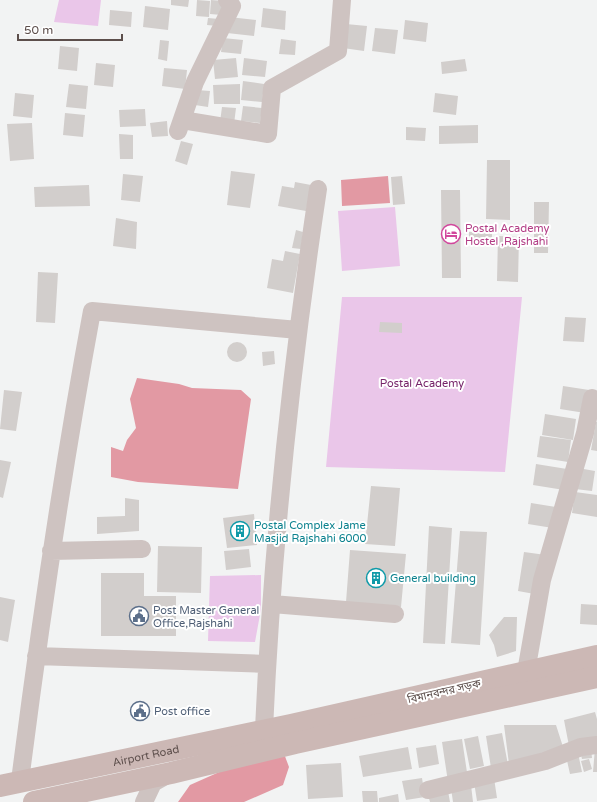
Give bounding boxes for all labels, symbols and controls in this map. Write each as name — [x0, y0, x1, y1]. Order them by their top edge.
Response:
scale bar — [18, 16, 122, 42]
text: 50 m — [24, 23, 53, 37]
place label: Postal Academy Hostel ,Rajshahi — [465, 222, 549, 248]
hotel icon: Postal Academy Hostel ,Rajshahi — [440, 223, 462, 245]
park label: Postal Academy — [380, 377, 464, 390]
place label: Postal Complex Jame Masjid Rajshahi 6000 — [254, 519, 366, 545]
building icon: Postal Complex Jame Masjid Rajshahi 6000 — [229, 520, 251, 542]
building icon: General building — [365, 567, 387, 589]
place label: General building — [390, 572, 476, 585]
place label: Post Master General Office,Rajshahi — [153, 604, 259, 630]
public building icon: Post Master General Office,Rajshahi — [128, 605, 150, 627]
street label: বিমানবন্দর সড়ক — [405, 677, 482, 706]
public building icon: Post office — [129, 700, 151, 722]
place label: Post office — [154, 705, 210, 718]
street label: Airport Road — [111, 743, 180, 769]

